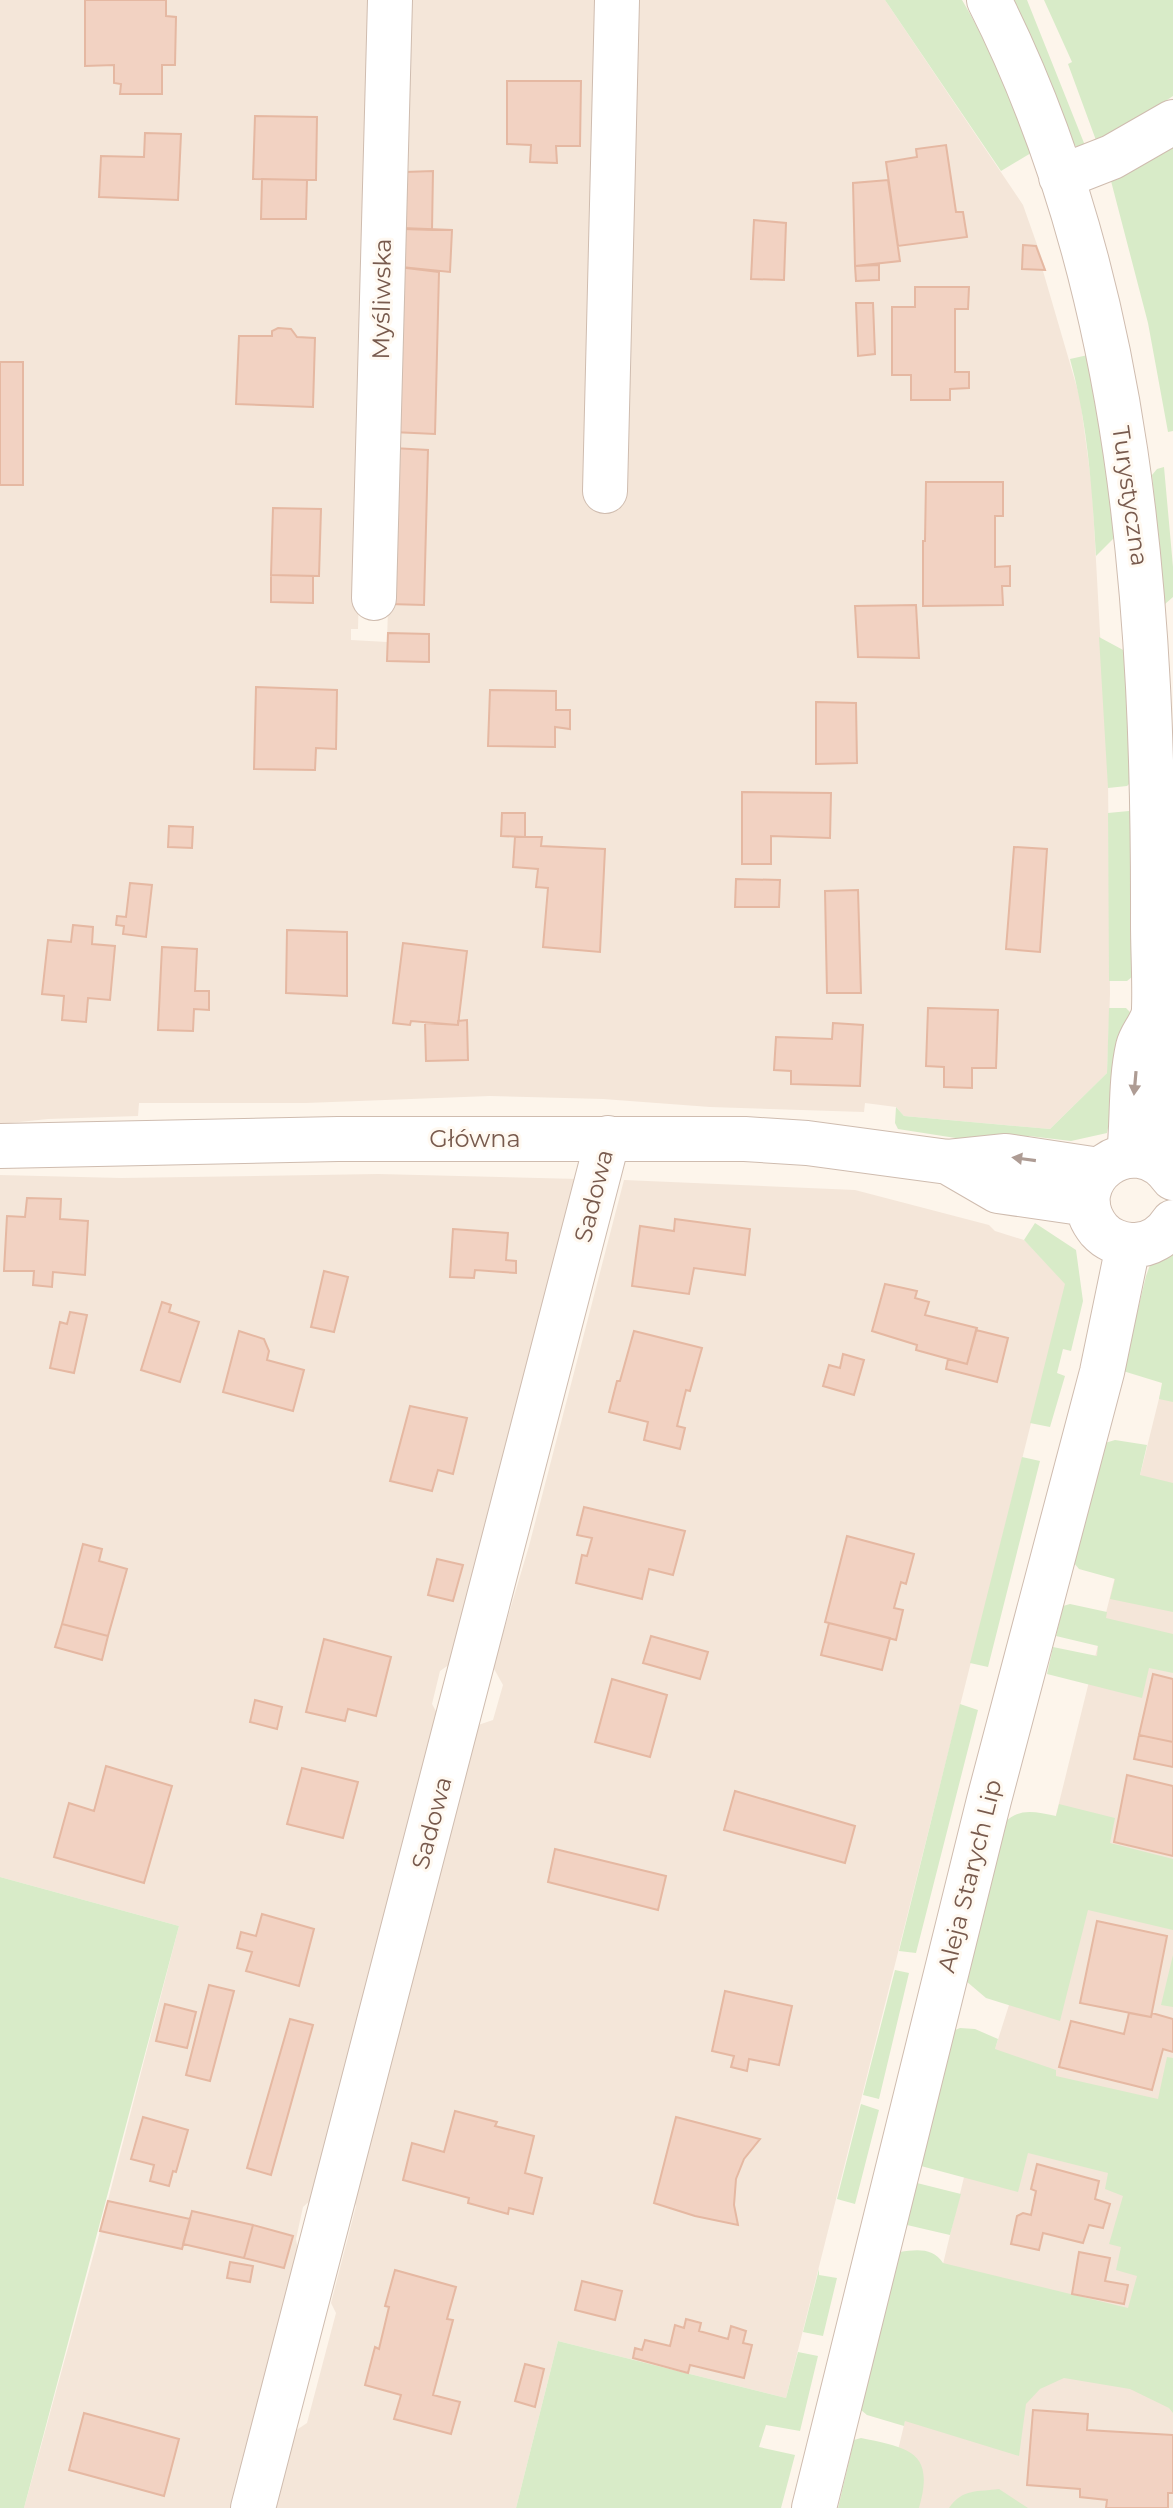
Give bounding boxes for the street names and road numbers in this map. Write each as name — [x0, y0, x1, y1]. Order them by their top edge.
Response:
street label: Myśliwska — [366, 238, 397, 360]
street label: Turystyczna — [1106, 424, 1155, 568]
street label: Główna — [429, 1124, 521, 1153]
street label: Sadowa — [568, 1146, 619, 1245]
street label: Sadowa — [405, 1773, 458, 1872]
street label: Aleja Starych Lip — [931, 1776, 1008, 1975]

